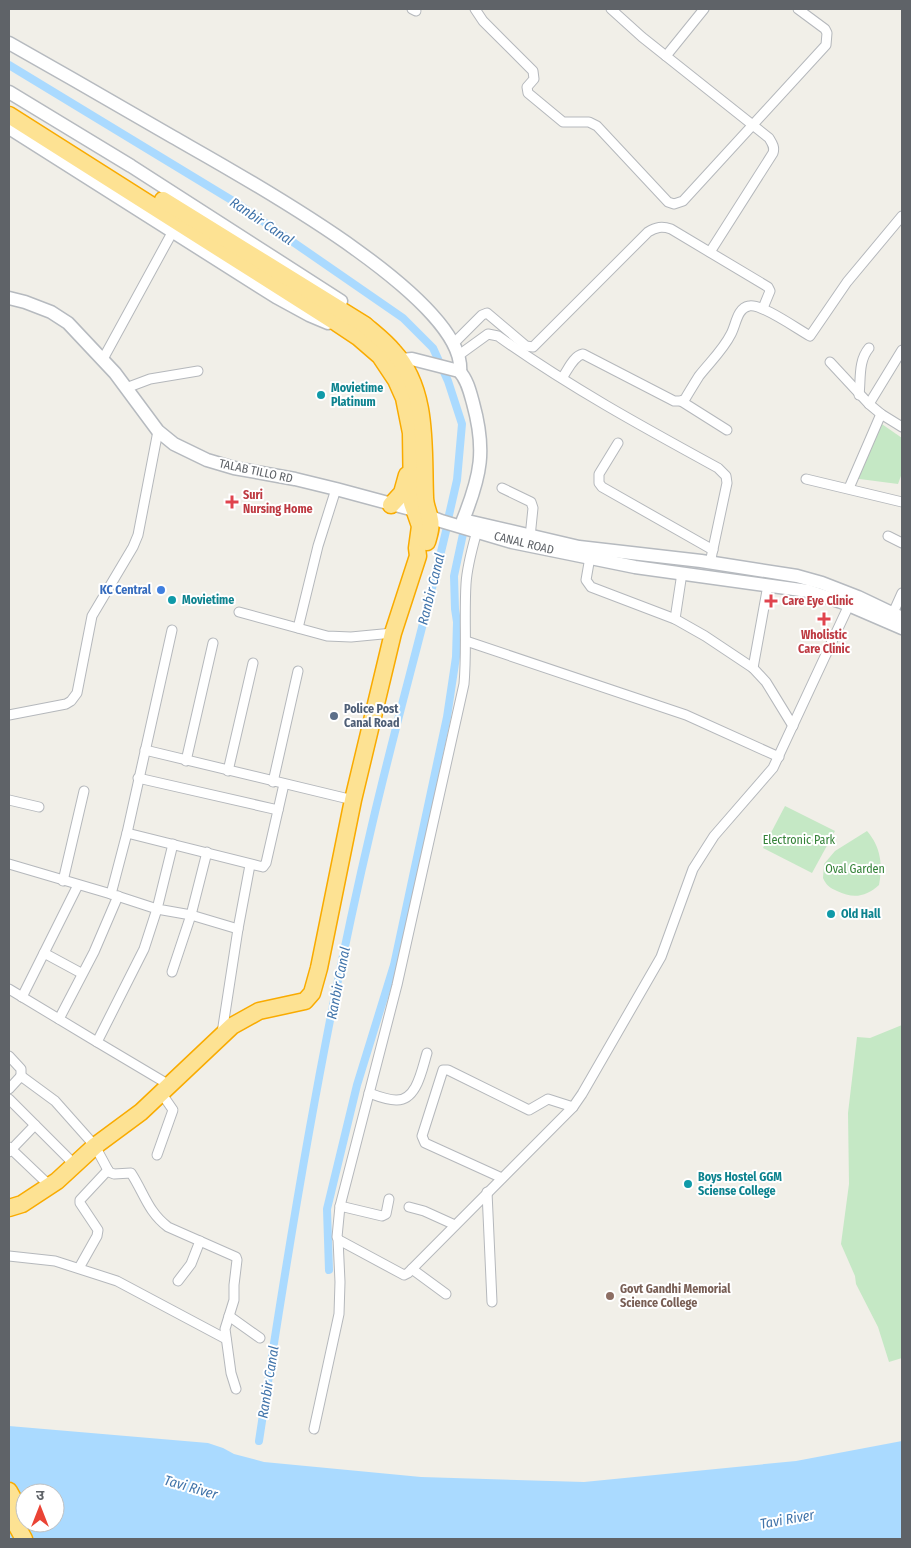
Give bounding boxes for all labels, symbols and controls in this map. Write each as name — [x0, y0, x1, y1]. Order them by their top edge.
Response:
water label: Ranbir Canal — [227, 194, 297, 249]
place label: Movietime Platinum — [331, 381, 383, 409]
marker: Movietime Platinum — [315, 389, 327, 401]
street label: TALAB TILLO RD — [218, 456, 294, 486]
place label: Suri Nursing Home — [243, 488, 313, 516]
marker: Suri Nursing Home — [225, 495, 239, 509]
street label: CANAL ROAD — [493, 529, 555, 557]
water label: Ranbir Canal — [414, 551, 449, 627]
place label: KC Central — [100, 583, 152, 597]
marker: KC Central — [155, 584, 167, 596]
place label: Movietime — [182, 593, 234, 607]
marker: Movietime — [166, 594, 178, 606]
marker: Care Eye Clinic — [764, 594, 778, 608]
place label: Care Eye Clinic — [782, 594, 854, 608]
marker: Wholistic Care Clinic — [817, 612, 831, 626]
place label: Wholistic Care Clinic — [798, 628, 851, 656]
place label: Police Post Canal Road — [344, 702, 399, 730]
marker: Police Post Canal Road — [328, 710, 340, 722]
park label: Electronic Park — [763, 833, 836, 847]
park label: Oval Garden — [825, 862, 885, 876]
place label: Old Hall — [841, 907, 881, 921]
marker: Old Hall — [825, 908, 837, 920]
water label: Ranbir Canal — [323, 945, 354, 1021]
place label: Boys Hostel GGM Sciense College — [698, 1170, 782, 1198]
marker: Boys Hostel GGM Sciense College — [682, 1178, 694, 1190]
place label: Govt Gandhi Memorial Science College — [620, 1282, 731, 1310]
marker: Govt Gandhi Memorial Science College — [604, 1290, 616, 1302]
water label: Ranbir Canal — [254, 1344, 283, 1420]
water label: Tavi River — [162, 1472, 221, 1503]
north arrow — [15, 1483, 65, 1533]
text: उ — [36, 1487, 45, 1504]
water label: Tavi River — [759, 1506, 817, 1533]

